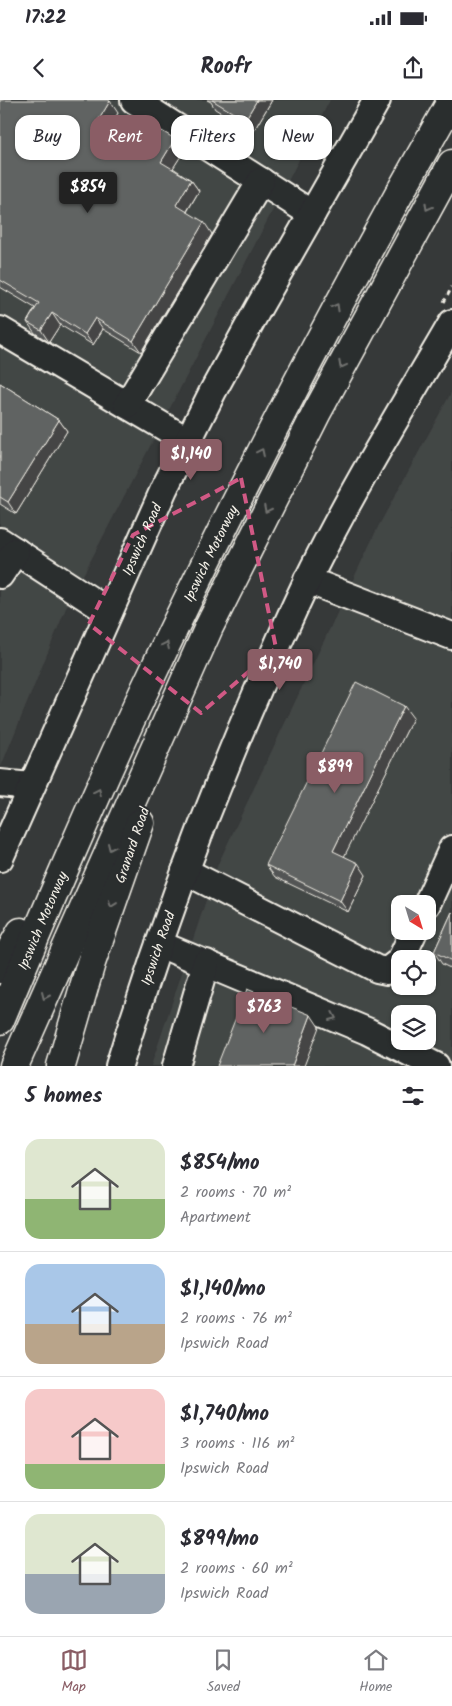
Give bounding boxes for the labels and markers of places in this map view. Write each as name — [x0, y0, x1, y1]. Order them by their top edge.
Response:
pin: $854 — [58, 172, 118, 214]
pin: $1,140 — [150, 438, 232, 481]
pin: $1,740 — [239, 648, 321, 691]
pin: $899 — [305, 752, 365, 794]
pin: $763 — [234, 992, 294, 1034]

